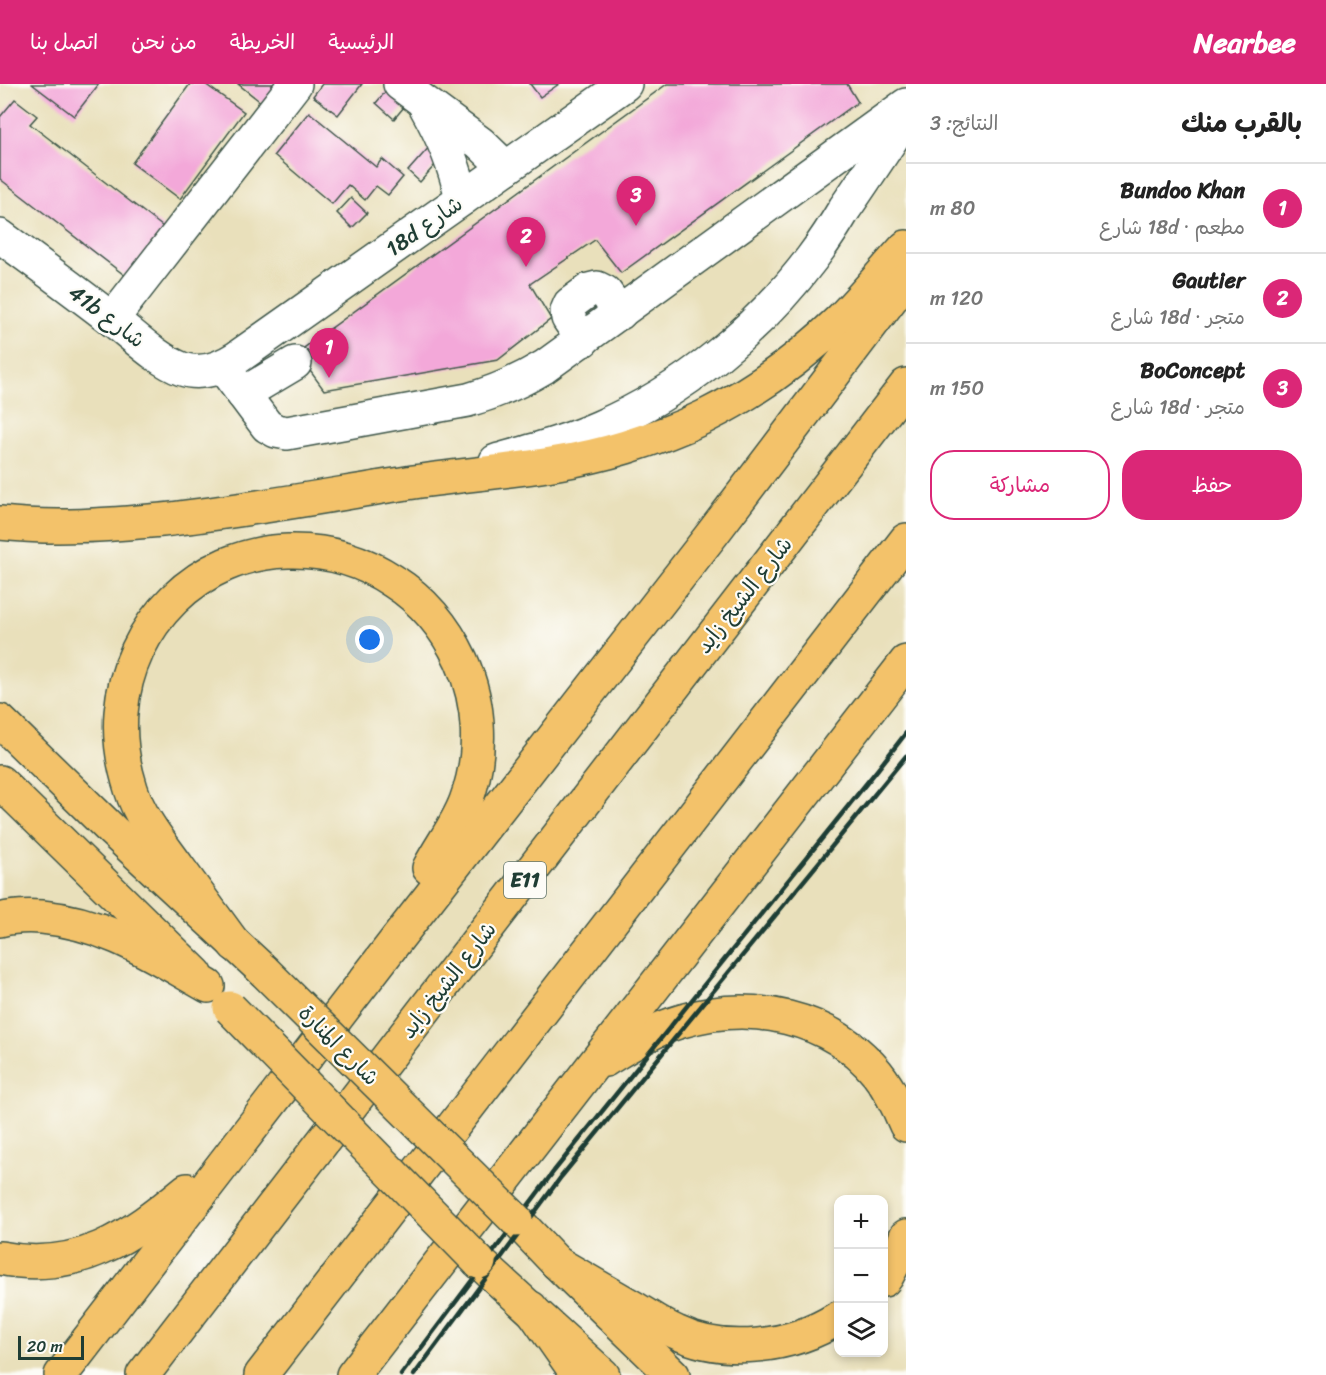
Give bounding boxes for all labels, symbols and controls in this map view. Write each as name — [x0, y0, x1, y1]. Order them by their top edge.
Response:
text: Nearbee — [1194, 18, 1296, 67]
text: اتصل بنا — [30, 23, 98, 61]
text: من نحن — [131, 23, 197, 61]
text: الخريطة — [230, 23, 295, 61]
text: الرئيسية — [328, 23, 394, 61]
text: بالقرب منك — [1181, 100, 1302, 146]
text: النتائج: 3 — [930, 106, 998, 141]
text: Bundoo Khan — [1120, 171, 1245, 210]
pin: 3 — [616, 176, 656, 226]
street label: 18d شارع — [377, 185, 471, 267]
text: 80 m — [930, 191, 975, 226]
text: 1 — [1278, 191, 1287, 226]
text: مطعم · 18d شارع — [1099, 210, 1245, 245]
pin: 2 — [506, 218, 546, 267]
text: Gautier — [1172, 261, 1245, 300]
street label: 41b شارع — [60, 274, 154, 358]
text: 120 m — [930, 281, 983, 316]
text: 2 — [1277, 281, 1288, 316]
text: متجر · 18d شارع — [1110, 300, 1245, 335]
pin: 1 — [310, 328, 348, 378]
text: BoConcept — [1140, 351, 1245, 390]
text: 150 m — [930, 371, 984, 406]
text: 3 — [1277, 371, 1288, 406]
text: متجر · 18d شارع — [1110, 390, 1245, 425]
button: مشاركة — [930, 450, 1110, 520]
button: حفظ — [1122, 450, 1302, 520]
street label: شارع الشيخ زايد — [685, 527, 803, 663]
your location — [355, 625, 384, 654]
road number: E11 — [504, 862, 546, 898]
street label: شارع الشيخ زايد — [389, 912, 507, 1048]
street label: شارع المنارة — [289, 995, 389, 1095]
map controls — [834, 1195, 888, 1357]
button: + — [834, 1195, 888, 1249]
button: − — [834, 1249, 888, 1303]
button: layers — [834, 1303, 888, 1357]
text: 20 m — [27, 1332, 63, 1361]
scale bar — [18, 1333, 84, 1360]

